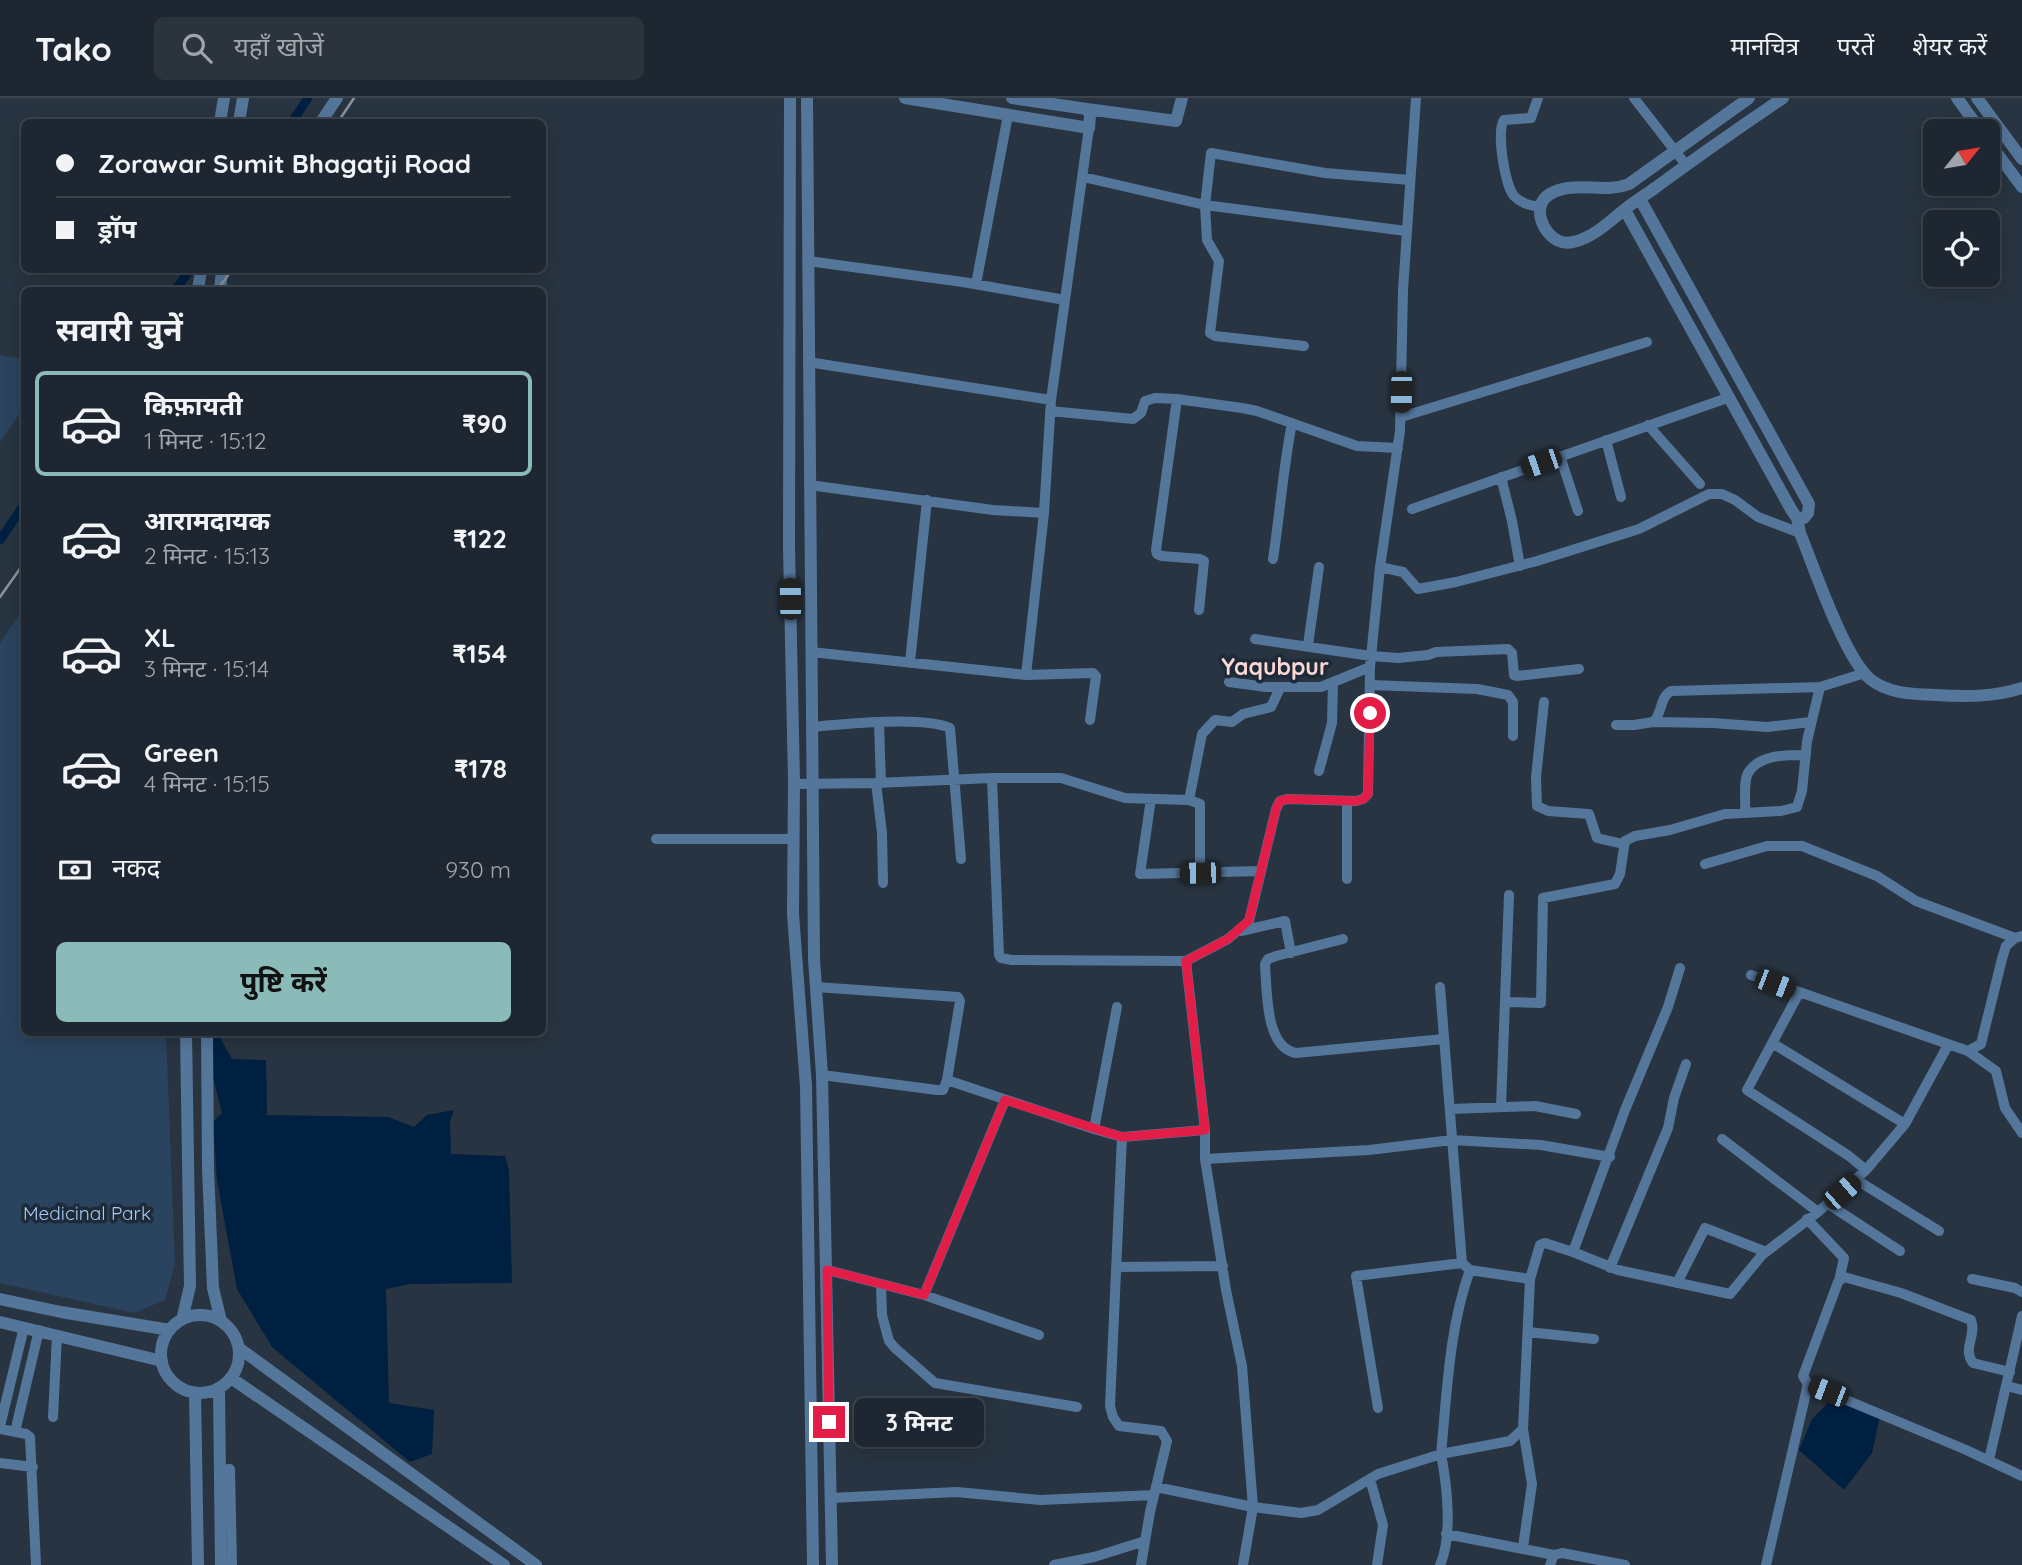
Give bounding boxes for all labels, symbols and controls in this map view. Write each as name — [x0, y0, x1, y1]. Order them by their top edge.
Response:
search box — [154, 17, 644, 80]
text: Tako — [35, 28, 112, 69]
icon: search — [178, 29, 216, 67]
text: यहाँ खोजें — [234, 30, 324, 63]
text: मानचित्र — [1730, 31, 1799, 61]
text: परतें — [1837, 31, 1874, 61]
text: शेयर करें — [1912, 31, 1987, 61]
north arrow — [1923, 119, 2000, 196]
map controls — [1923, 119, 2000, 287]
text: Zorawar Sumit Bhagatji Road — [98, 147, 471, 180]
button: locate — [1923, 210, 2000, 287]
text: ड्रॉप — [98, 212, 136, 245]
text: सवारी चुनें — [56, 309, 183, 349]
car — [1391, 371, 1412, 413]
text: किफ़ायती — [144, 389, 243, 422]
icon: car — [60, 392, 123, 455]
text: ₹90 — [462, 407, 507, 440]
text: 1 मिनट · 15:12 — [144, 426, 267, 455]
car — [1518, 446, 1565, 480]
text: आरामदायक — [144, 504, 270, 537]
icon: car — [60, 507, 123, 570]
text: ₹122 — [453, 522, 507, 555]
text: 2 मिनट · 15:13 — [144, 541, 270, 570]
car — [780, 578, 801, 620]
text: XL — [144, 621, 176, 654]
icon: car — [60, 622, 123, 685]
text: ₹154 — [452, 637, 507, 670]
district label: Yaqubpur — [1221, 652, 1329, 681]
text: 3 मिनट · 15:14 — [144, 654, 269, 683]
route start — [1354, 697, 1386, 729]
text: Green — [144, 736, 219, 769]
icon: car — [60, 737, 123, 800]
text: ₹178 — [454, 752, 507, 785]
text: 4 मिनट · 15:15 — [144, 769, 270, 798]
icon: cash — [56, 851, 94, 889]
text: नकद — [112, 851, 160, 884]
text: 930 m — [445, 855, 511, 884]
car — [1179, 862, 1222, 884]
button: पुष्टि करें — [56, 942, 511, 1022]
car — [1752, 967, 1799, 1001]
car — [1820, 1170, 1865, 1214]
park label: Medicinal Park — [23, 1201, 151, 1225]
car — [1805, 1375, 1852, 1409]
callout: 3 मिनट — [854, 1398, 983, 1446]
route end — [813, 1406, 845, 1438]
text: 3 मिनट — [885, 1408, 953, 1437]

